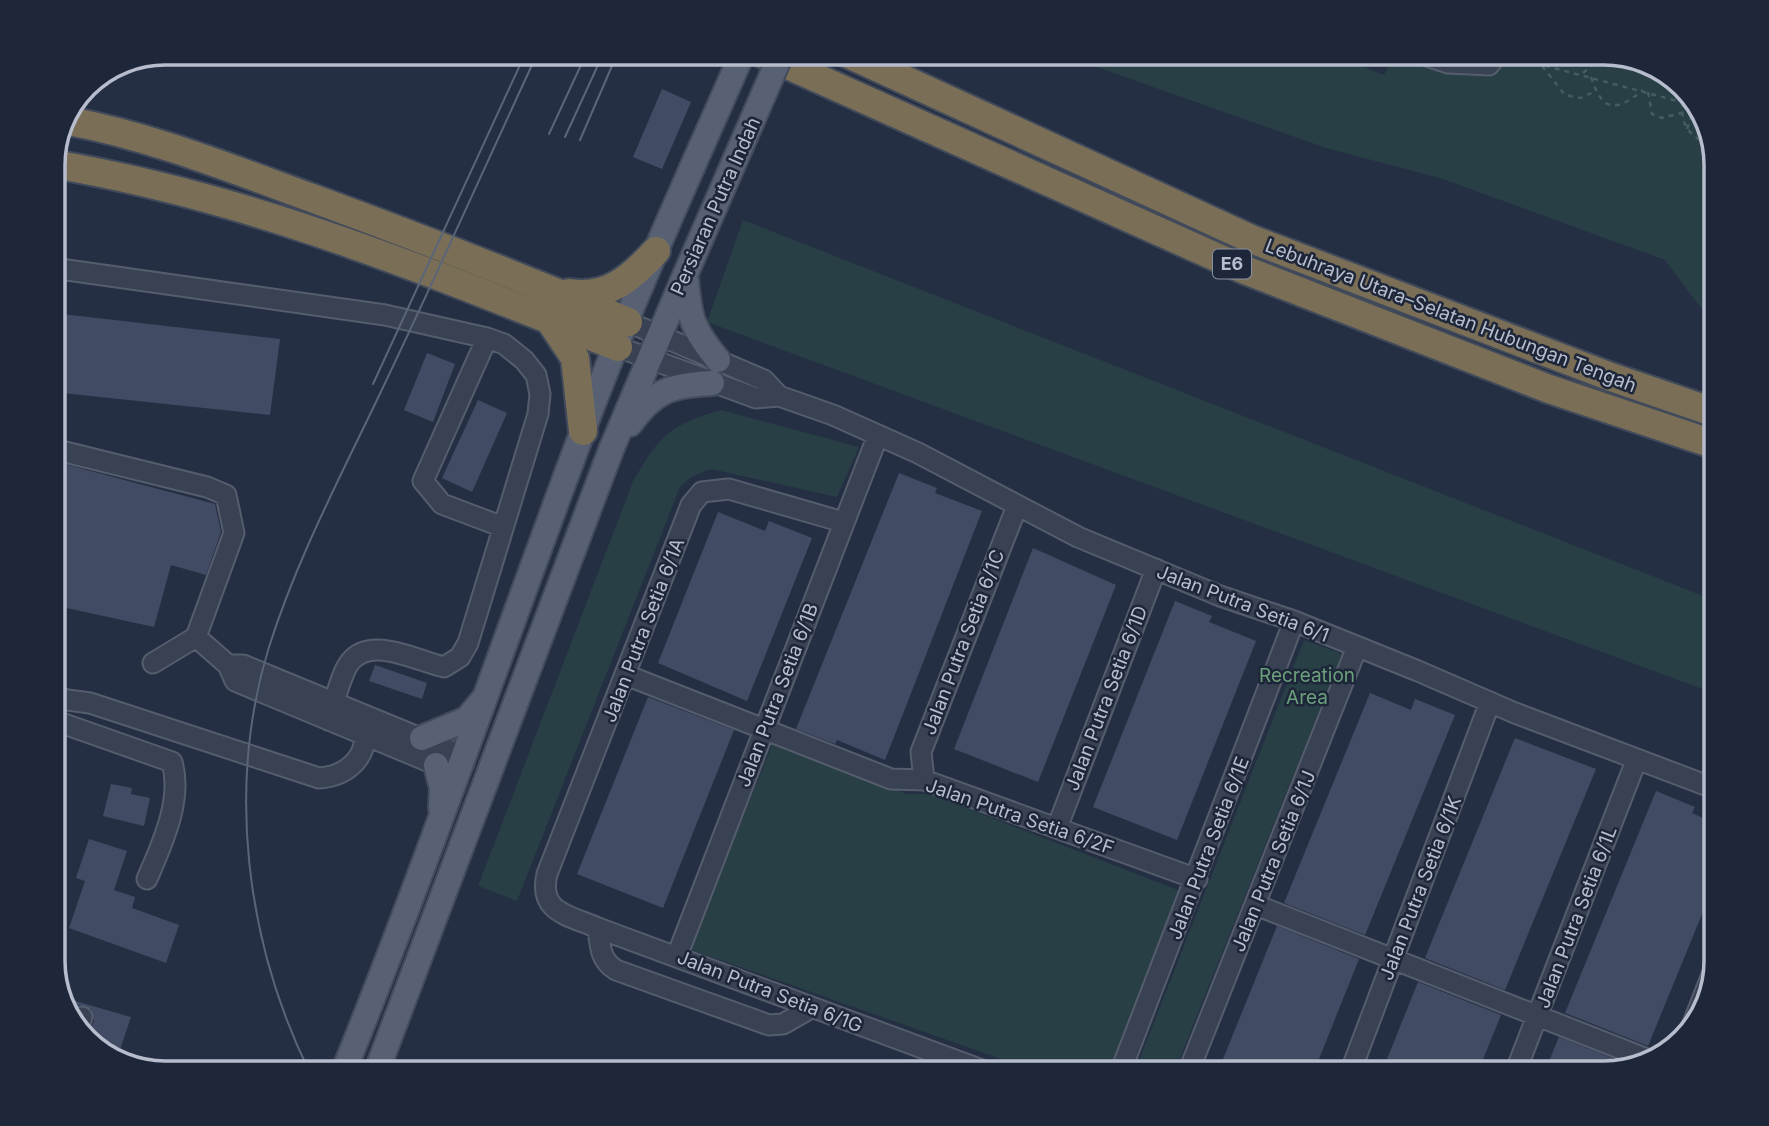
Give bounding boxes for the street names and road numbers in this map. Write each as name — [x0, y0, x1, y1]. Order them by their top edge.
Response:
street label: Persiaran Putra Indah — [666, 114, 765, 299]
street label: Lebuhraya Utara–Selatan Hubungan Tengah — [1262, 234, 1640, 397]
road number: E6 — [1213, 250, 1251, 278]
street label: Jalan Putra Setia 6/1A — [598, 535, 689, 726]
street label: Jalan Putra Setia 6/1C — [918, 546, 1009, 738]
street label: Jalan Putra Setia 6/1 — [1153, 560, 1332, 647]
street label: Jalan Putra Setia 6/1B — [732, 600, 823, 790]
street label: Jalan Putra Setia 6/1D — [1061, 602, 1152, 794]
street label: Jalan Putra Setia 6/1E — [1163, 754, 1254, 943]
street label: Jalan Putra Setia 6/1J — [1227, 767, 1320, 955]
street label: Jalan Putra Setia 6/2F — [923, 773, 1117, 860]
street label: Jalan Putra Setia 6/1K — [1375, 793, 1466, 983]
street label: Jalan Putra Setia 6/1L — [1531, 823, 1622, 1012]
street label: Jalan Putra Setia 6/1G — [674, 945, 866, 1037]

